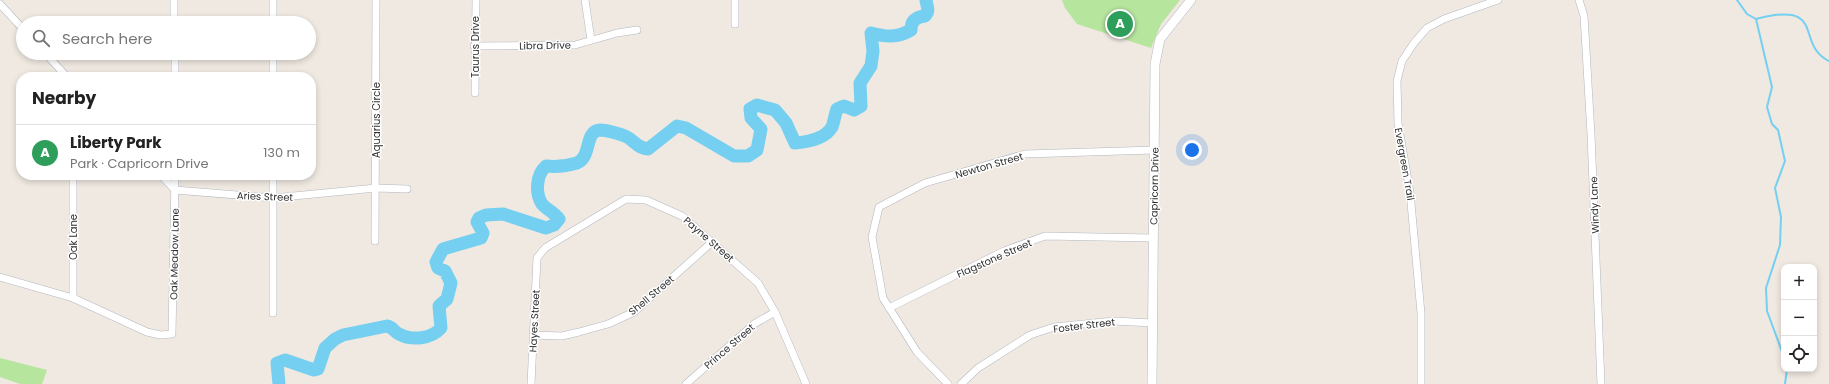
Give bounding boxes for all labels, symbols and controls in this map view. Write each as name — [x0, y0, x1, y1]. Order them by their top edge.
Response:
pin: A — [1107, 9, 1133, 39]
search box — [16, 16, 316, 60]
street label: Taurus Drive — [468, 16, 483, 78]
icon: search — [30, 27, 52, 49]
text: Search here — [62, 28, 152, 49]
street label: Libra Drive — [519, 38, 571, 53]
street label: Aquarius Circle — [369, 82, 384, 158]
text: Nearby — [32, 86, 96, 110]
street label: Evergreen Trail — [1391, 127, 1418, 202]
text: Liberty Park — [70, 132, 161, 153]
your location — [1182, 140, 1202, 160]
text: A — [40, 143, 50, 162]
text: 130 m — [263, 143, 300, 162]
street label: Capricorn Drive — [1146, 147, 1163, 225]
street label: Newton Street — [954, 149, 1025, 182]
text: Park · Capricorn Drive — [70, 154, 209, 173]
street label: Windy Lane — [1586, 176, 1603, 234]
street label: Aries Street — [237, 188, 294, 205]
street label: Oak Meadow Lane — [166, 208, 183, 300]
street label: Payne Street — [680, 213, 738, 266]
street label: Oak Lane — [66, 214, 81, 260]
street label: Flagstone Street — [954, 235, 1034, 282]
map controls — [1781, 264, 1817, 372]
button: + — [1781, 264, 1817, 300]
street label: Shell Street — [625, 272, 678, 319]
street label: Hayes Street — [525, 289, 544, 353]
button: − — [1781, 300, 1817, 336]
street label: Foster Street — [1052, 314, 1116, 337]
street label: Prince Street — [701, 320, 758, 373]
button: locate — [1781, 336, 1817, 372]

